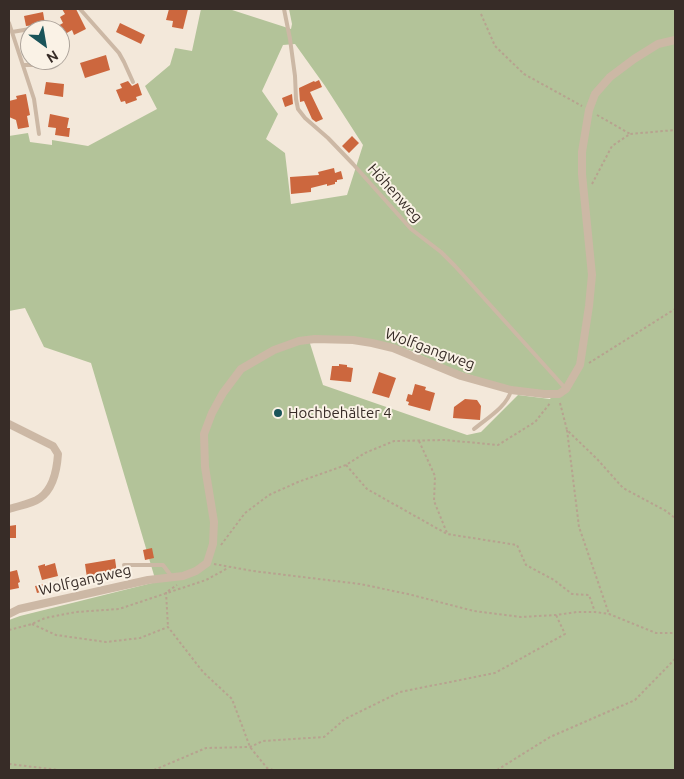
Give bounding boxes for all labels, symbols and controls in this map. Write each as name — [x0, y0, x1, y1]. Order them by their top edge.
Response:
north arrow — [20, 20, 70, 70]
text: N — [44, 47, 61, 66]
street label: Höhenweg — [364, 160, 426, 226]
street label: Wolfgangweg — [383, 324, 477, 374]
place label: Hochbehälter 4 — [288, 404, 392, 422]
marker: Hochbehälter 4 — [272, 407, 284, 419]
street label: Wolfgangweg — [37, 561, 133, 599]

